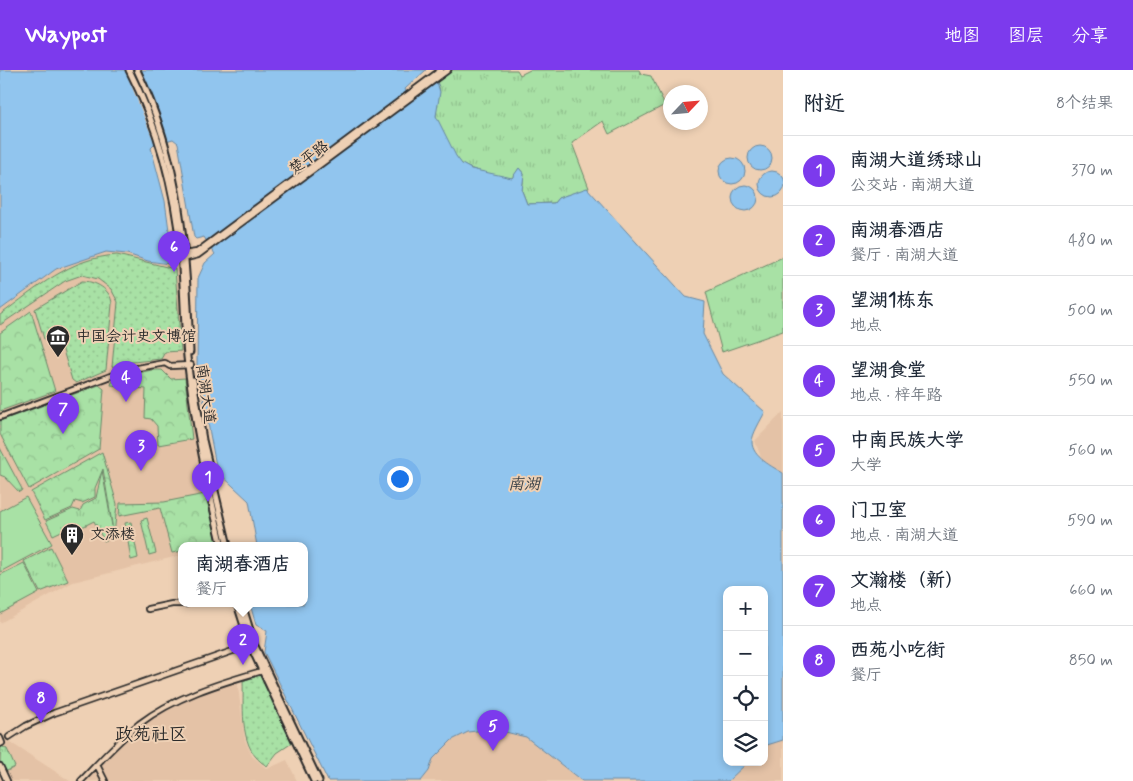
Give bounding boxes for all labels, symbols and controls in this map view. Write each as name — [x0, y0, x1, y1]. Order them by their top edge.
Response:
text: Waypost — [25, 20, 107, 51]
text: 地图 — [944, 24, 980, 48]
text: 图层 — [1008, 24, 1044, 48]
text: 分享 — [1072, 24, 1108, 48]
north arrow — [663, 85, 708, 130]
text: 附近 — [803, 90, 845, 118]
text: 8个结果 — [1056, 93, 1113, 114]
street label: 楚平路 — [285, 136, 333, 180]
text: 南湖大道绣球山 — [850, 148, 983, 173]
text: 1 — [815, 160, 823, 181]
text: 370 m — [1071, 160, 1113, 181]
text: 公交站 · 南湖大道 — [850, 175, 974, 196]
text: 南湖春酒店 — [850, 218, 945, 243]
text: 2 — [815, 230, 823, 251]
text: 480 m — [1068, 230, 1113, 251]
pin: 6 — [158, 231, 190, 272]
text: 餐厅 · 南湖大道 — [850, 245, 958, 266]
text: 望湖1栋东 — [850, 288, 935, 313]
text: 3 — [815, 300, 823, 321]
text: 500 m — [1068, 300, 1113, 321]
text: 地点 — [850, 315, 882, 336]
museum icon: 中国会计史文博馆 — [45, 324, 71, 358]
place label: 中国会计史文博馆 — [76, 327, 196, 347]
text: 望湖食堂 — [850, 358, 926, 383]
pin: 4 — [110, 361, 142, 402]
street label: 南湖大道 — [191, 363, 219, 425]
text: 4 — [814, 370, 824, 391]
text: 550 m — [1068, 370, 1113, 391]
text: 地点 · 梓年路 — [850, 385, 942, 406]
pin: 7 — [47, 393, 79, 434]
text: 中南民族大学 — [850, 428, 964, 453]
pin: 3 — [125, 430, 157, 471]
text: 5 — [814, 440, 824, 461]
text: 560 m — [1068, 440, 1113, 461]
text: 大学 — [850, 455, 882, 476]
pin: 1 — [192, 461, 224, 502]
your location — [387, 466, 413, 492]
water label: 南湖 — [508, 474, 542, 495]
text: 门卫室 — [850, 498, 907, 523]
text: 6 — [815, 510, 823, 531]
text: 590 m — [1067, 510, 1113, 531]
building icon: 文添楼 — [59, 522, 85, 556]
place label: 文添楼 — [90, 525, 135, 545]
text: 地点 · 南湖大道 — [850, 525, 958, 546]
popup — [178, 542, 308, 607]
text: 南湖春酒店 — [195, 552, 291, 577]
text: 文瀚楼（新） — [850, 568, 964, 593]
text: 餐厅 — [195, 579, 228, 600]
text: 7 — [814, 580, 824, 601]
text: 660 m — [1069, 580, 1113, 601]
map controls — [723, 586, 768, 766]
button: + — [723, 586, 768, 631]
text: 地点 — [850, 595, 882, 616]
pin: 2 — [227, 624, 259, 665]
button: − — [723, 631, 768, 676]
text: 西苑小吃街 — [850, 638, 945, 663]
text: 8 — [814, 650, 824, 671]
text: 850 m — [1069, 650, 1113, 671]
text: 餐厅 — [850, 665, 882, 686]
button: locate — [723, 676, 768, 721]
pin: 8 — [25, 682, 57, 723]
pin: 5 — [477, 710, 509, 751]
button: layers — [723, 721, 768, 766]
district label: 政苑社区 — [115, 723, 187, 747]

